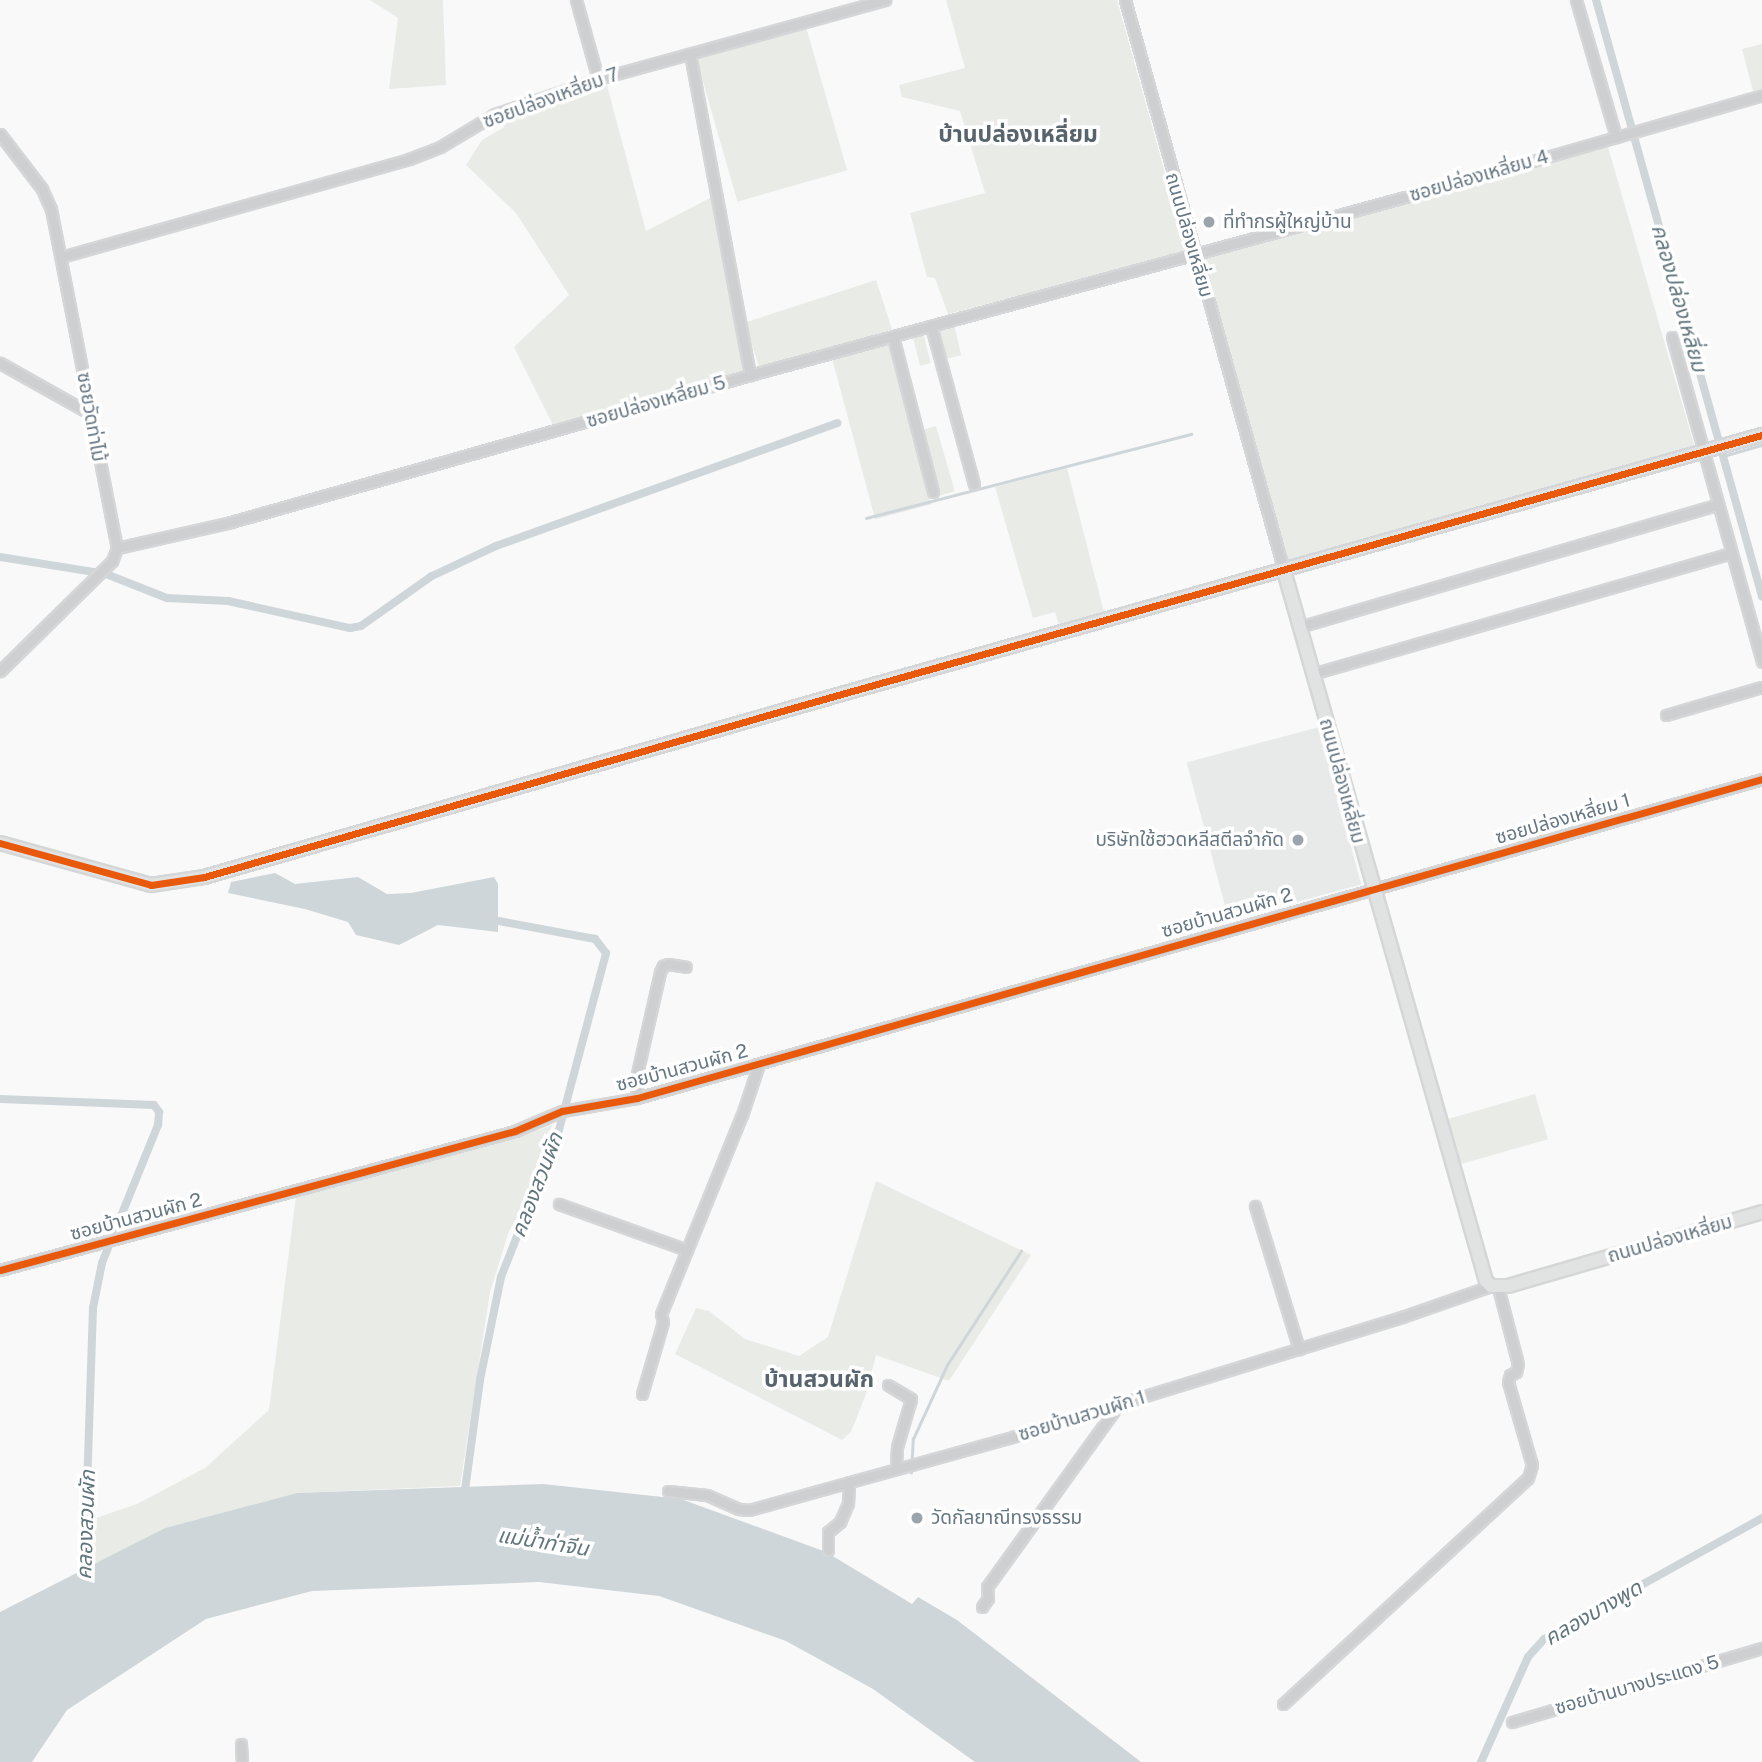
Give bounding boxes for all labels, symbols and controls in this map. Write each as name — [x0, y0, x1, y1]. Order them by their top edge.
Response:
street label: ซอยปล่องเหลี่ยม 7 — [480, 63, 622, 133]
district label: บ้านปล่องเหลี่ยม — [938, 120, 1098, 148]
street label: ซอยปล่องเหลี่ยม 4 — [1407, 145, 1551, 207]
street label: ถนนปล่องเหลี่ยม — [1160, 170, 1218, 300]
place label: ที่ทำกรผู้ใหญ่บ้าน — [1223, 211, 1352, 233]
marker: ที่ทำกรผู้ใหญ่บ้าน — [1201, 214, 1217, 230]
water label: คลองปล่องเหลี่ยม — [1646, 221, 1712, 375]
street label: ซอยวัดท่าไม้ — [72, 370, 110, 464]
street label: ซอยปล่องเหลี่ยม 5 — [584, 371, 728, 433]
street label: ถนนปล่องเหลี่ยม — [1314, 716, 1370, 846]
street label: ซอยปล่องเหลี่ยม 1 — [1493, 789, 1633, 849]
place label: บริษัทใช้ฮวดหลีสตีลจำกัด — [1095, 829, 1284, 851]
marker: บริษัทใช้ฮวดหลีสตีลจำกัด — [1290, 832, 1306, 848]
street label: ซอยบ้านสวนผัก 2 — [1159, 883, 1295, 943]
street label: ซอยบ้านสวนผัก 2 — [614, 1040, 750, 1096]
water label: คลองสวนผัก — [506, 1129, 568, 1241]
street label: ซอยบ้านสวนผัก 2 — [68, 1189, 204, 1245]
street label: ถนนปล่องเหลี่ยม — [1605, 1210, 1735, 1268]
district label: บ้านสวนผัก — [764, 1365, 874, 1393]
street label: ซอยบ้านสวนผัก 1 — [1016, 1386, 1148, 1446]
water label: คลองสวนผัก — [71, 1470, 101, 1580]
place label: วัดกัลยาณีทรงธรรม — [931, 1507, 1082, 1529]
marker: วัดกัลยาณีทรงธรรม — [909, 1510, 925, 1526]
water label: แม่น้ำท่าจีน — [496, 1522, 590, 1562]
water label: คลองบางพูด — [1540, 1575, 1646, 1651]
street label: ซอยบ้านบางประแดง 5 — [1552, 1651, 1722, 1719]

